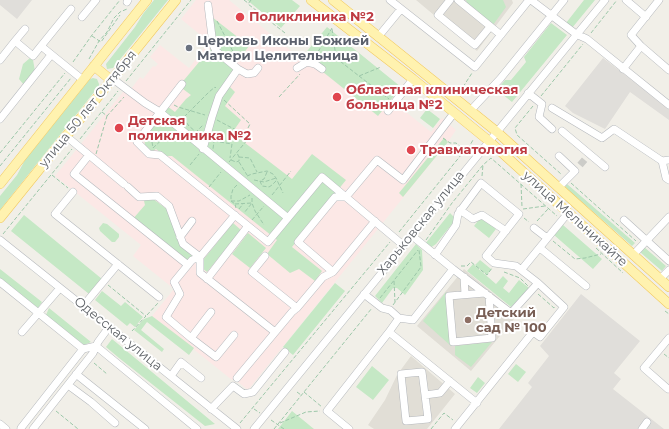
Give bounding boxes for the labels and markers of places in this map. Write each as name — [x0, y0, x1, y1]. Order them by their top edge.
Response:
place label: Поликлиника №2 — [249, 9, 374, 25]
marker: Поликлиника №2 — [234, 11, 246, 23]
place label: Церковь Иконы Божией Матери Целительница — [197, 33, 369, 64]
marker: Церковь Иконы Божией Матери Целительница — [184, 43, 194, 53]
place label: Областная клиническая больница №2 — [346, 82, 518, 113]
marker: Областная клиническая больница №2 — [331, 91, 343, 103]
place label: Детская поликлиника №2 — [128, 113, 251, 144]
marker: Детская поликлиника №2 — [113, 122, 125, 134]
place label: Травматология — [420, 142, 528, 158]
marker: Травматология — [405, 144, 417, 156]
place label: Детский сад № 100 — [476, 305, 547, 336]
marker: Детский сад № 100 — [463, 315, 473, 325]

